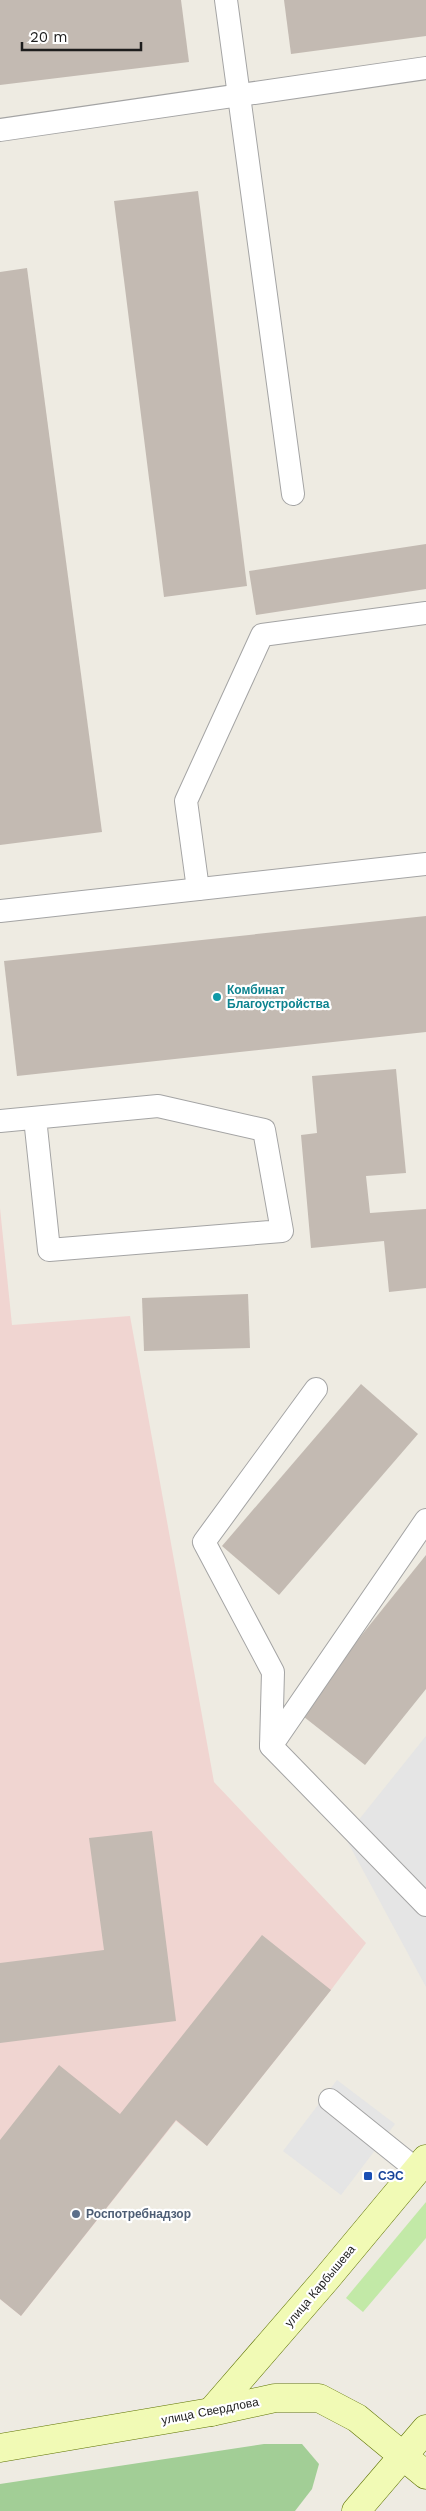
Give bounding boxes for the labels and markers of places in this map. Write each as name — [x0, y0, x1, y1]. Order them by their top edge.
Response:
place label: Комбинат Благоустройства — [227, 983, 330, 1011]
marker: Комбинат Благоустройства — [211, 991, 223, 1003]
place label: СЭС — [378, 2169, 404, 2183]
marker: СЭС — [362, 2170, 374, 2182]
place label: Роспотребнадзор — [86, 2207, 191, 2221]
marker: Роспотребнадзор — [70, 2208, 82, 2220]

